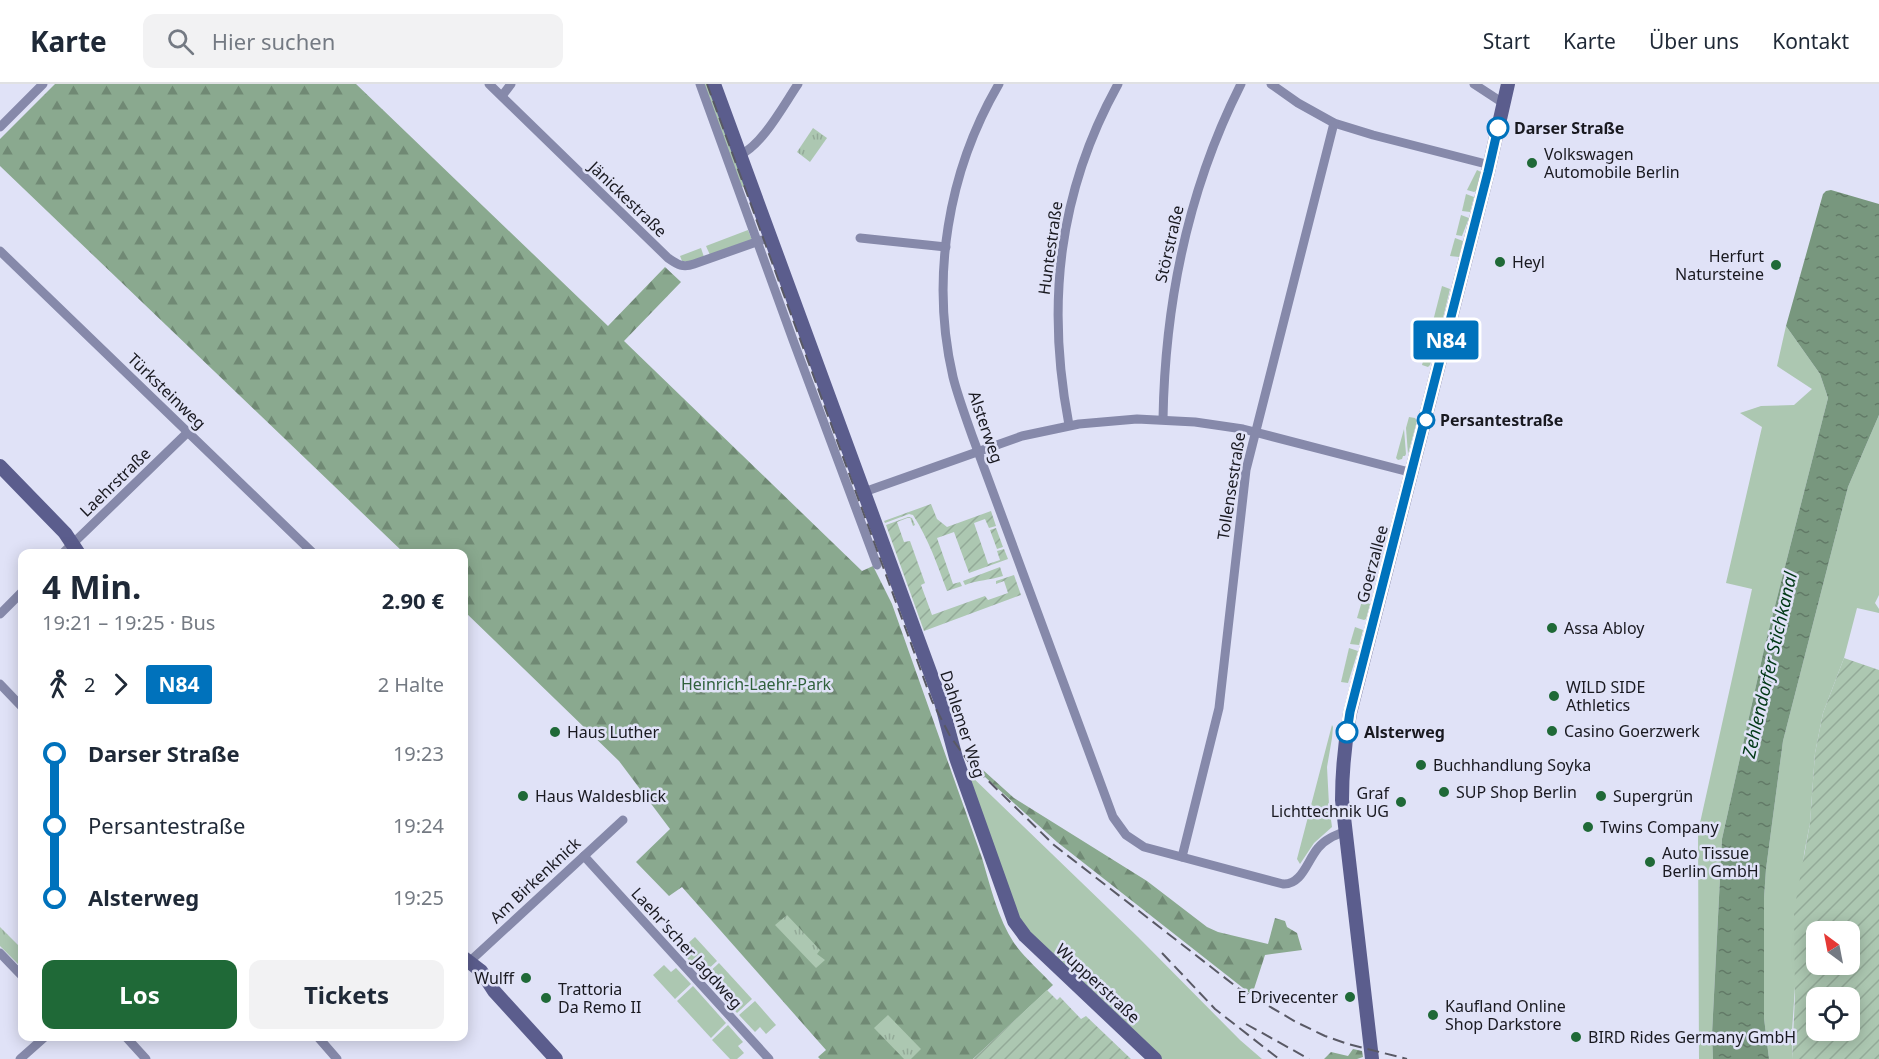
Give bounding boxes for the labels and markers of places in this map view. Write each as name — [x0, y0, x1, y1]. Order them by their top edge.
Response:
marker: Darser Straße — [1487, 117, 1509, 139]
place label: Darser Straße — [1514, 117, 1624, 139]
place label: Volkswagen Automobile Berlin — [1544, 143, 1680, 183]
marker: Volkswagen Automobile Berlin — [1525, 156, 1539, 170]
place label: Herfurt Natursteine — [1675, 245, 1764, 285]
place label: Heyl — [1512, 251, 1545, 273]
marker: Heyl — [1493, 255, 1507, 269]
marker: Herfurt Natursteine — [1769, 258, 1783, 272]
place label: Persantestraße — [1440, 409, 1563, 431]
marker: Persantestraße — [1417, 411, 1435, 429]
place label: Assa Abloy — [1564, 617, 1645, 639]
marker: Assa Abloy — [1545, 621, 1559, 635]
place label: WILD SIDE Athletics — [1566, 676, 1645, 716]
marker: WILD SIDE Athletics — [1547, 689, 1561, 703]
place label: Casino Goerzwerk — [1564, 720, 1700, 742]
place label: Haus Luther — [567, 721, 660, 743]
marker: Alsterweg — [1336, 721, 1358, 743]
place label: Alsterweg — [1364, 721, 1445, 743]
marker: Casino Goerzwerk — [1545, 724, 1559, 738]
marker: Haus Luther — [548, 725, 562, 739]
place label: Buchhandlung Soyka — [1433, 754, 1591, 776]
marker: Buchhandlung Soyka — [1414, 758, 1428, 772]
place label: SUP Shop Berlin — [1456, 781, 1577, 803]
place label: Graf Lichttechnik UG — [1271, 782, 1390, 822]
place label: Haus Waldesblick — [535, 785, 667, 807]
marker: SUP Shop Berlin — [1437, 785, 1451, 799]
place label: Supergrün — [1613, 785, 1693, 807]
marker: Haus Waldesblick — [516, 789, 530, 803]
marker: Supergrün — [1594, 789, 1608, 803]
marker: Graf Lichttechnik UG — [1394, 795, 1408, 809]
place label: Twins Company — [1600, 816, 1719, 838]
marker: Twins Company — [1581, 820, 1595, 834]
place label: Auto Tissue Berlin GmbH — [1662, 842, 1759, 882]
marker: Auto Tissue Berlin GmbH — [1643, 855, 1657, 869]
place label: Wulff — [474, 967, 515, 989]
marker: Wulff — [519, 971, 533, 985]
place label: Trattoria Da Remo II — [558, 978, 641, 1018]
place label: E Drivecenter — [1237, 986, 1338, 1008]
marker: E Drivecenter — [1343, 990, 1357, 1004]
marker: Trattoria Da Remo II — [539, 991, 553, 1005]
place label: Kaufland Online Shop Darkstore — [1445, 995, 1566, 1035]
marker: Kaufland Online Shop Darkstore — [1426, 1008, 1440, 1022]
place label: BIRD Rides Germany GmbH — [1588, 1026, 1796, 1048]
marker: BIRD Rides Germany GmbH — [1569, 1030, 1583, 1044]

